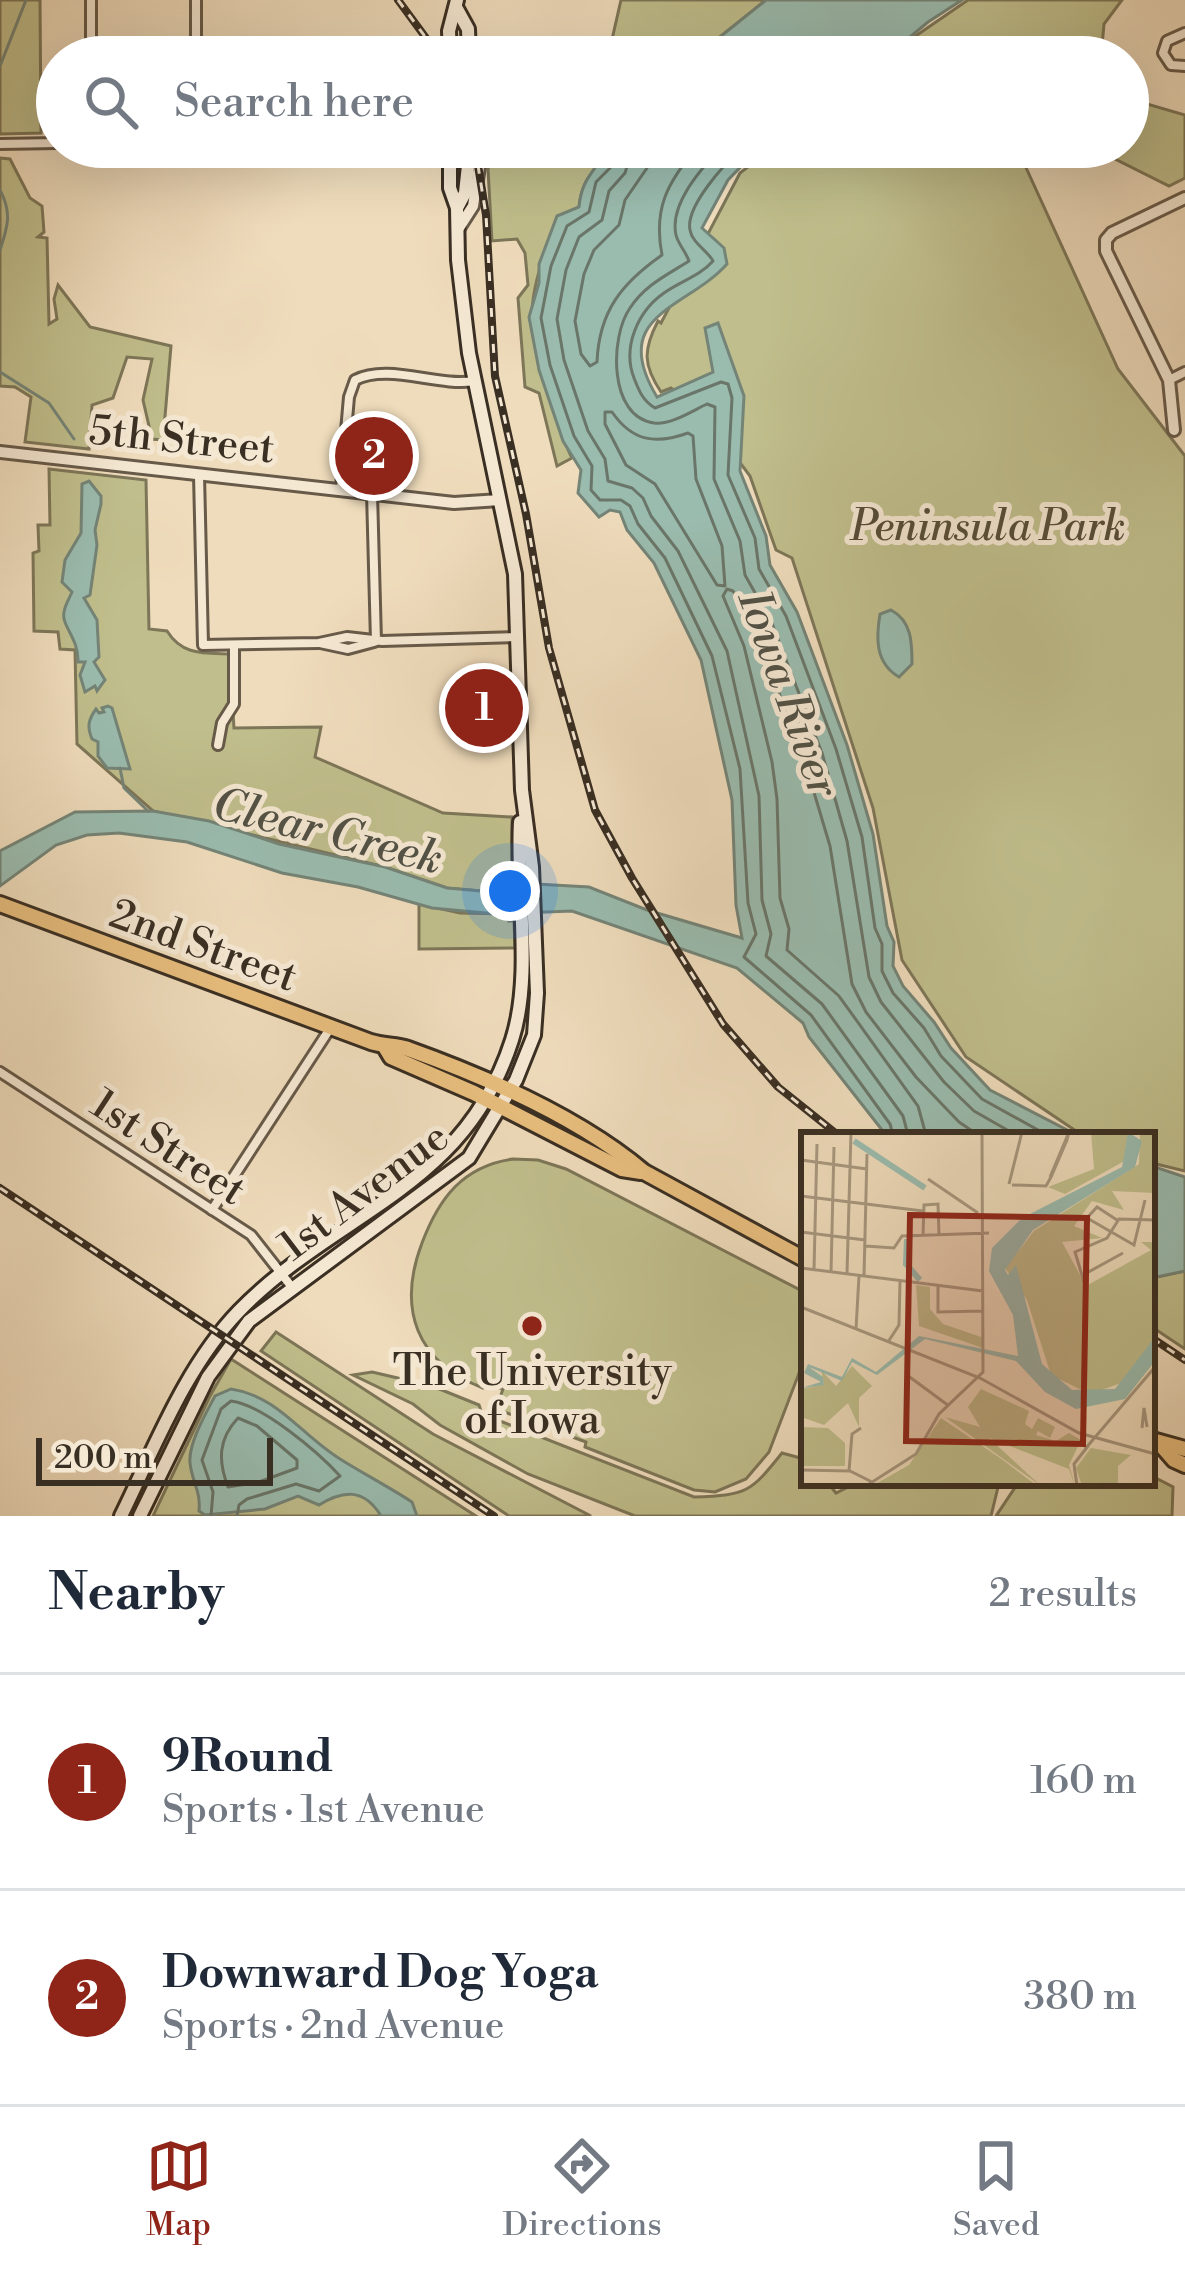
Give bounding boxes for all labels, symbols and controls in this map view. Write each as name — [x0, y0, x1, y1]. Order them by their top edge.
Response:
search box — [36, 36, 1149, 168]
icon: search — [78, 69, 144, 135]
text: Search here — [174, 74, 414, 131]
street label: 5th Street — [86, 404, 277, 477]
pin: 2 — [335, 411, 413, 501]
park label: Peninsula Park — [849, 501, 1125, 554]
water label: Iowa River — [723, 581, 852, 806]
pin: 1 — [445, 663, 523, 753]
water label: Clear Creek — [207, 776, 448, 888]
your location — [480, 861, 540, 921]
street label: 2nd Street — [102, 888, 304, 1005]
street label: 1st Street — [80, 1078, 255, 1218]
street label: 1st Avenue — [269, 1111, 460, 1273]
inset map — [801, 1132, 1155, 1486]
marker: The University of Iowa — [519, 1313, 545, 1339]
place label: The University of Iowa — [392, 1346, 672, 1447]
scale bar — [36, 1432, 273, 1485]
text: 200 m — [54, 1438, 152, 1479]
text: Nearby — [48, 1562, 224, 1626]
text: 2 results — [989, 1570, 1137, 1619]
text: 9Round — [162, 1729, 333, 1786]
text: 1 — [78, 1757, 96, 1806]
text: 160 m — [1030, 1757, 1137, 1806]
text: Sports · 1st Avenue — [162, 1786, 485, 1835]
text: Downward Dog Yoga — [162, 1945, 598, 2002]
text: 2 — [75, 1973, 99, 2022]
text: 380 m — [1024, 1973, 1137, 2022]
text: Sports · 2nd Avenue — [162, 2002, 504, 2051]
tab: Map — [146, 2133, 212, 2246]
tab: Directions — [503, 2133, 662, 2246]
tab: Saved — [953, 2133, 1039, 2246]

